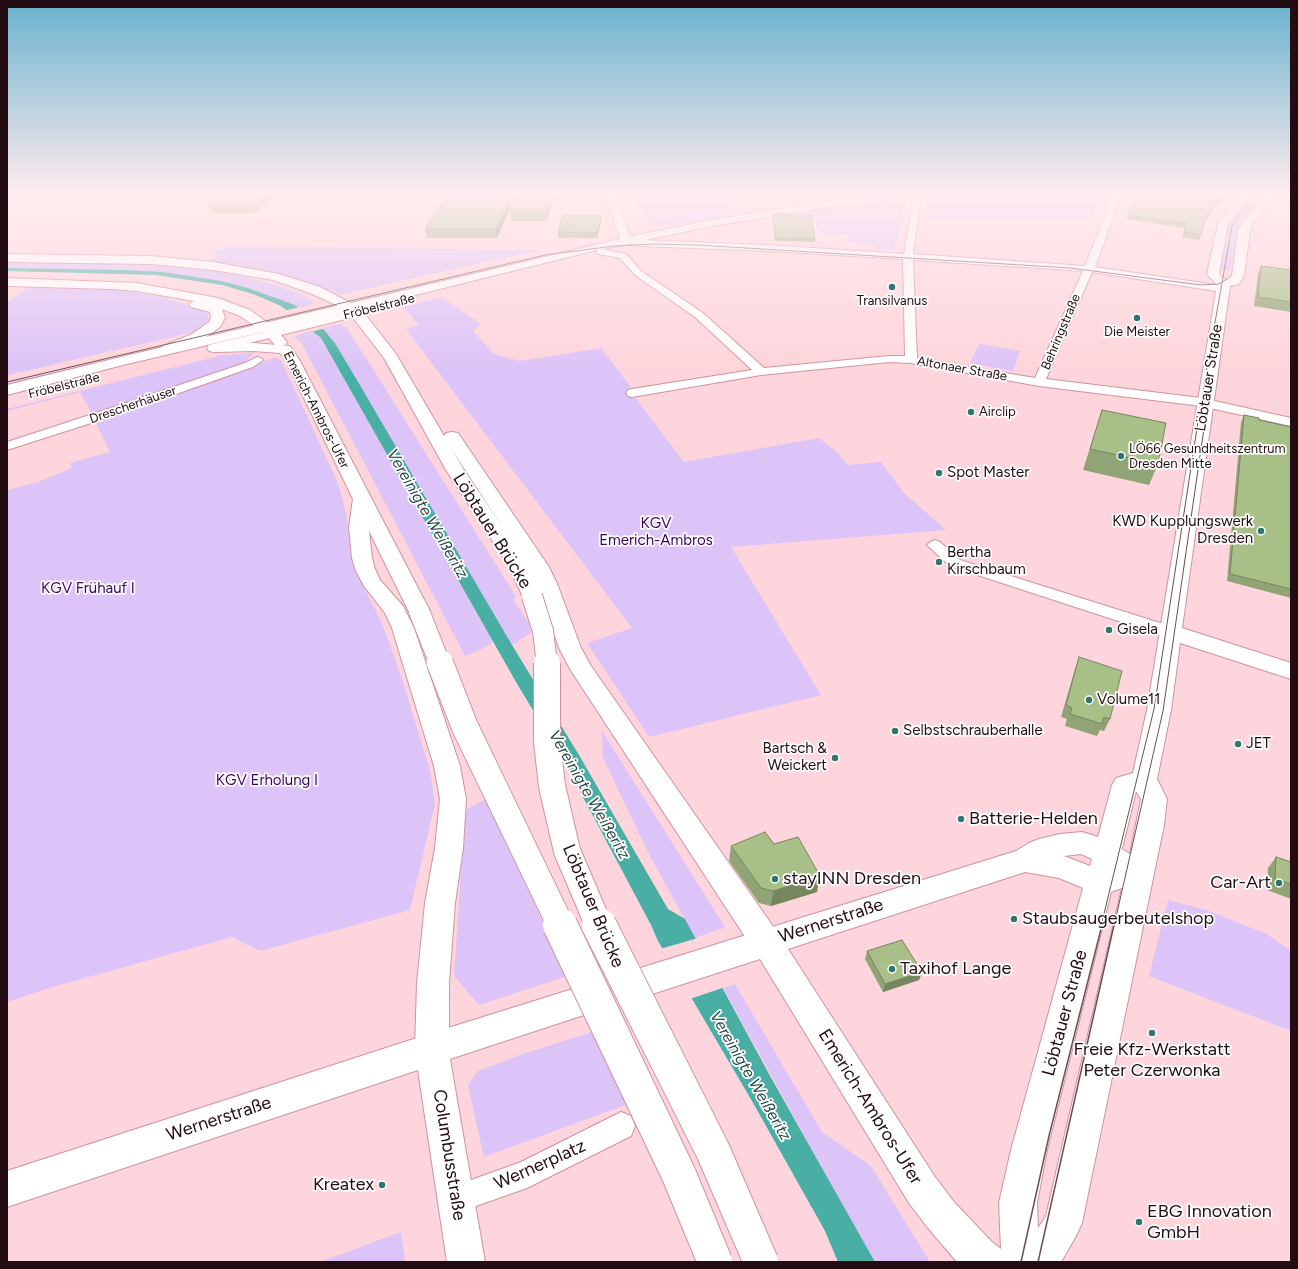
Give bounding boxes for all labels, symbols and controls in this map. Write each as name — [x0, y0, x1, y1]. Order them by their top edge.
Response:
marker: Transilvanus — [887, 282, 897, 292]
street label: Fröbelstraße — [342, 291, 416, 323]
street label: Behringstraße — [1038, 292, 1084, 372]
place label: Transilvanus — [857, 293, 927, 309]
marker: Die Meister — [1132, 313, 1142, 323]
street label: Löbtauer Straße — [1192, 323, 1226, 433]
place label: Die Meister — [1104, 324, 1170, 340]
street label: Emerich-Ambros-Ufer — [280, 349, 352, 471]
street label: Altonaer Straße — [916, 353, 1008, 385]
street label: Fröbelstraße — [27, 370, 101, 402]
street label: Drescherhäuser — [87, 383, 179, 427]
place label: Airclip — [979, 404, 1016, 420]
marker: Airclip — [966, 407, 976, 417]
place label: LÖ66 Gesundheitszentrum Dresden Mitte — [1129, 441, 1286, 472]
water label: Vereinigte Weißeritz — [382, 446, 472, 582]
marker: LÖ66 Gesundheitszentrum Dresden Mitte — [1116, 451, 1126, 461]
place label: Spot Master — [947, 464, 1029, 482]
marker: Spot Master — [934, 468, 944, 478]
street label: Löbtauer Brücke — [448, 469, 536, 593]
place label: KWD Kupplungswerk Dresden — [1112, 513, 1253, 548]
park label: KGV Emerich-Ambros — [599, 515, 713, 550]
marker: KWD Kupplungswerk Dresden — [1256, 526, 1266, 536]
place label: Bertha Kirschbaum — [947, 544, 1026, 579]
marker: Bertha Kirschbaum — [934, 557, 944, 567]
park label: KGV Frühauf I — [41, 580, 135, 598]
place label: Gisela — [1117, 621, 1158, 639]
marker: Gisela — [1104, 625, 1114, 635]
place label: Volume11 — [1097, 691, 1161, 709]
marker: Volume11 — [1084, 695, 1094, 705]
place label: Selbstschrauberhalle — [903, 722, 1043, 740]
marker: Selbstschrauberhalle — [890, 726, 900, 736]
water label: Vereinigte Weißeritz — [544, 727, 634, 863]
place label: JET — [1246, 735, 1271, 753]
marker: JET — [1233, 739, 1243, 749]
place label: Bartsch & Weickert — [763, 740, 827, 775]
marker: Bartsch & Weickert — [830, 753, 840, 763]
park label: KGV Erholung I — [216, 772, 318, 790]
place label: Batterie-Helden — [969, 808, 1098, 830]
marker: Batterie-Helden — [956, 814, 966, 824]
street label: Löbtauer Brücke — [557, 841, 629, 971]
place label: stayINN Dresden — [783, 868, 921, 890]
place label: Car-Art — [1210, 872, 1271, 894]
marker: stayINN Dresden — [770, 874, 780, 884]
marker: Car-Art — [1274, 878, 1284, 888]
street label: Wernerstraße — [776, 894, 886, 948]
place label: Staubsaugerbeutelshop — [1022, 908, 1214, 930]
marker: Staubsaugerbeutelshop — [1009, 914, 1019, 924]
street label: Löbtauer Straße — [1038, 948, 1092, 1078]
place label: Taxihof Lange — [900, 958, 1011, 980]
marker: Taxihof Lange — [887, 964, 897, 974]
water label: Vereinigte Weißeritz — [705, 1008, 795, 1144]
street label: Emerich-Ambros-Ufer — [813, 1025, 927, 1189]
marker: Freie Kfz-Werkstatt Peter Czerwonka — [1147, 1028, 1157, 1038]
place label: Freie Kfz-Werkstatt Peter Czerwonka — [1073, 1039, 1231, 1082]
street label: Columbusstraße — [428, 1088, 470, 1222]
street label: Wernerstraße — [164, 1092, 274, 1146]
street label: Wernerplatz — [491, 1135, 589, 1195]
place label: Kreatex — [313, 1174, 374, 1196]
marker: Kreatex — [377, 1180, 387, 1190]
place label: EBG Innovation GmbH — [1147, 1201, 1272, 1244]
marker: EBG Innovation GmbH — [1134, 1217, 1144, 1227]

